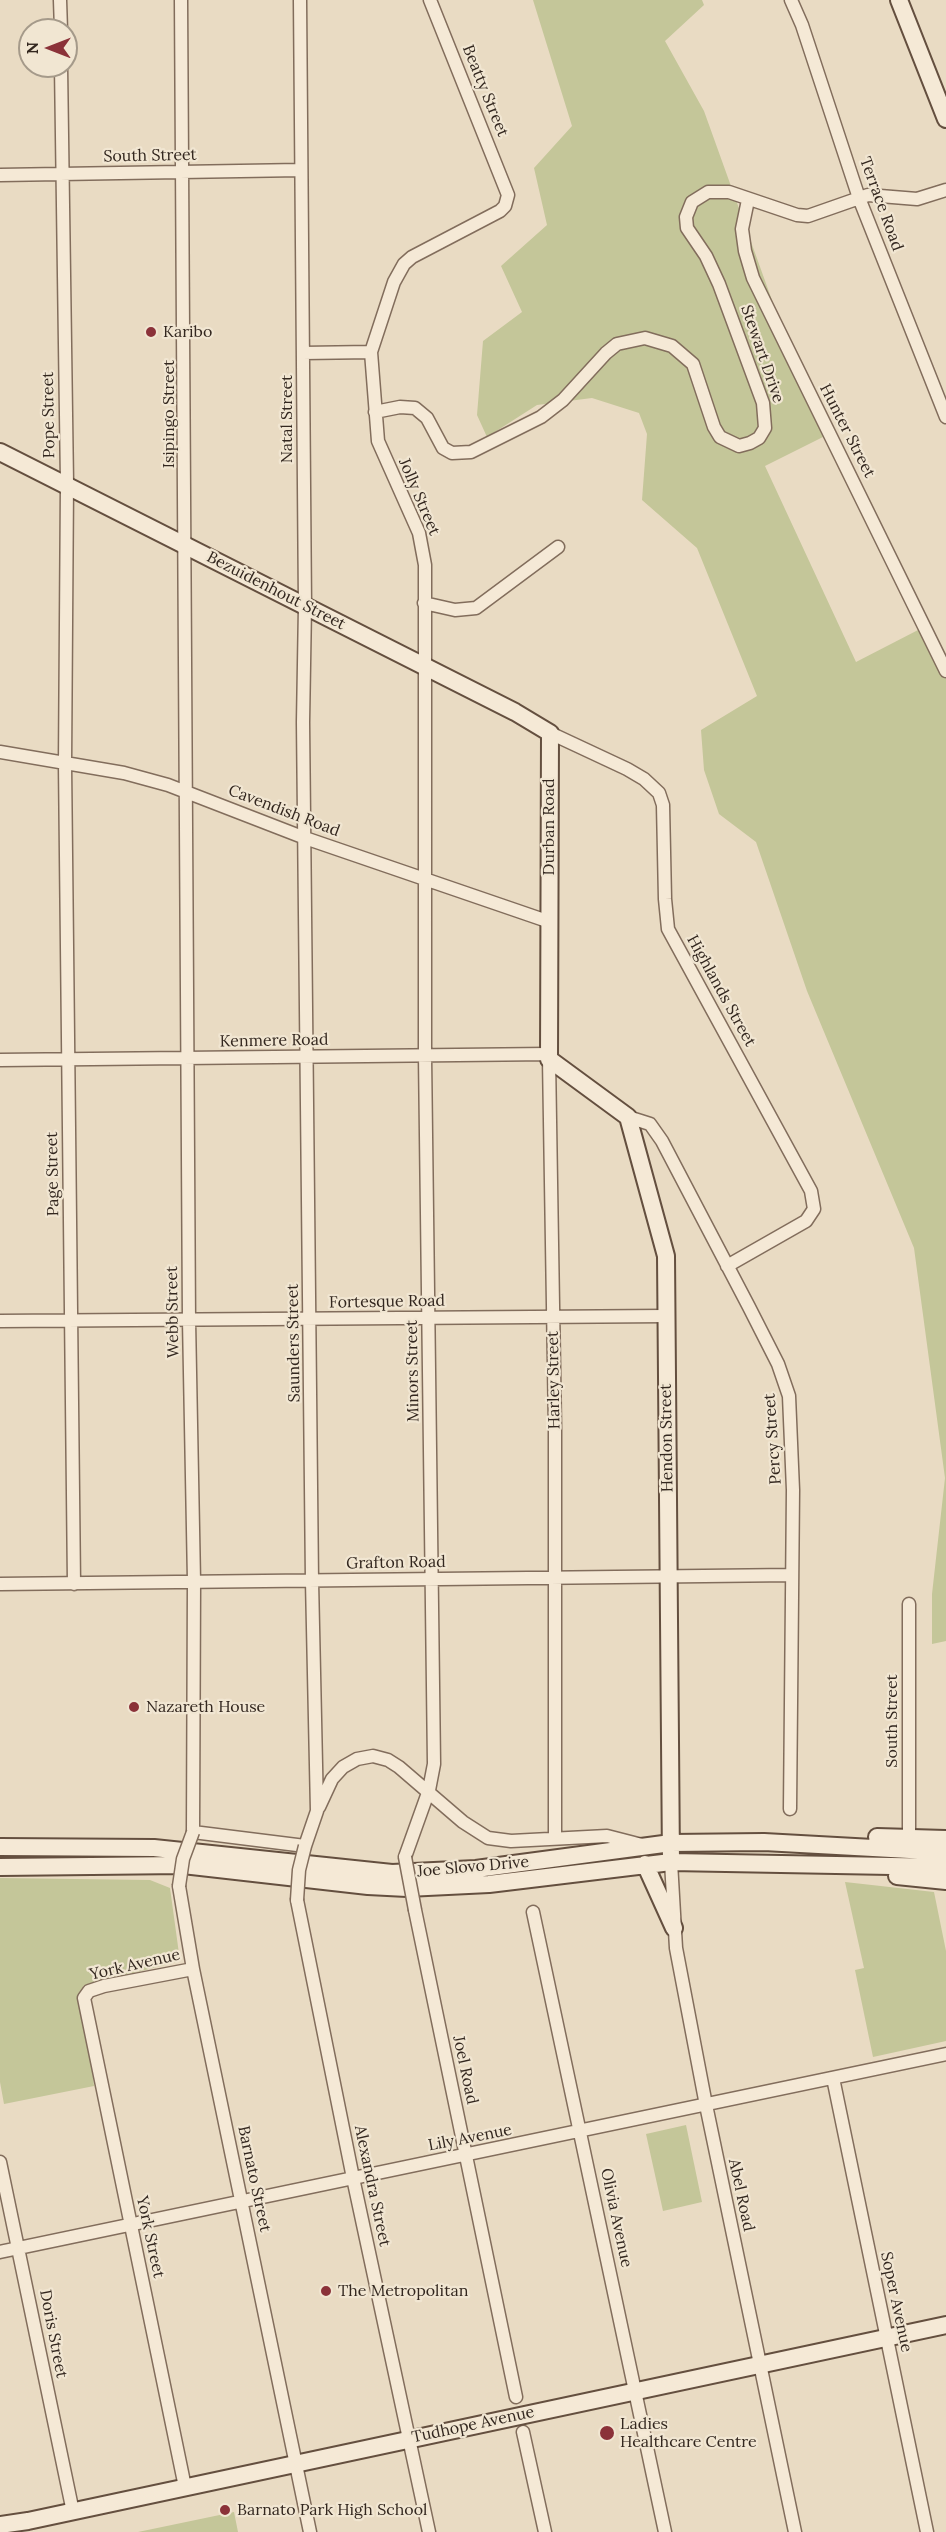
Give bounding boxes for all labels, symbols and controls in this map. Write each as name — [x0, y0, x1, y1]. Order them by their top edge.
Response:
north arrow — [18, 18, 78, 78]
text: N — [22, 42, 42, 54]
street label: Beatty Street — [458, 42, 512, 140]
street label: South Street — [103, 146, 197, 166]
street label: Terrace Road — [855, 154, 907, 254]
street label: Stewart Drive — [736, 303, 788, 405]
place label: Karibo — [163, 322, 212, 342]
marker: Karibo — [144, 325, 158, 339]
street label: Isipingo Street — [159, 360, 179, 468]
street label: Pope Street — [39, 371, 59, 459]
street label: Natal Street — [277, 375, 297, 463]
street label: Hunter Street — [815, 381, 879, 481]
street label: Jolly Street — [394, 456, 444, 538]
street label: Bezuidenhout Street — [203, 548, 349, 634]
street label: Durban Road — [539, 779, 559, 875]
street label: Cavendish Road — [225, 781, 343, 841]
street label: Highlands Street — [682, 932, 760, 1050]
street label: Kenmere Road — [219, 1030, 329, 1052]
street label: Page Street — [43, 1131, 63, 1217]
street label: Webb Street — [163, 1266, 183, 1358]
street label: Saunders Street — [283, 1284, 305, 1402]
street label: Fortesque Road — [329, 1291, 445, 1313]
street label: Minors Street — [403, 1320, 423, 1422]
street label: Harley Street — [544, 1331, 564, 1429]
street label: Hendon Street — [656, 1383, 678, 1493]
street label: Percy Street — [760, 1393, 786, 1485]
street label: Grafton Road — [346, 1553, 446, 1573]
street label: South Street — [882, 1674, 902, 1768]
place label: Nazareth House — [146, 1697, 265, 1717]
marker: Nazareth House — [127, 1700, 141, 1714]
street label: Joe Slovo Drive — [416, 1853, 530, 1881]
street label: York Avenue — [88, 1945, 182, 1985]
street label: Joel Road — [448, 2034, 482, 2106]
street label: Lily Avenue — [426, 2120, 514, 2156]
street label: Barnato Street — [233, 2124, 275, 2234]
street label: Alexandra Street — [350, 2124, 394, 2248]
street label: Abel Road — [724, 2157, 758, 2233]
street label: Olivia Avenue — [596, 2167, 636, 2269]
street label: York Street — [132, 2194, 168, 2280]
street label: Soper Avenue — [876, 2250, 916, 2354]
place label: The Metropolitan — [338, 2281, 468, 2301]
marker: The Metropolitan — [319, 2284, 333, 2298]
street label: Doris Street — [35, 2288, 71, 2380]
street label: Tudhope Avenue — [410, 2403, 536, 2447]
place label: Ladies Healthcare Centre — [620, 2414, 757, 2452]
marker: Ladies Healthcare Centre — [598, 2424, 616, 2442]
place label: Barnato Park High School — [237, 2500, 427, 2520]
marker: Barnato Park High School — [218, 2503, 232, 2517]

